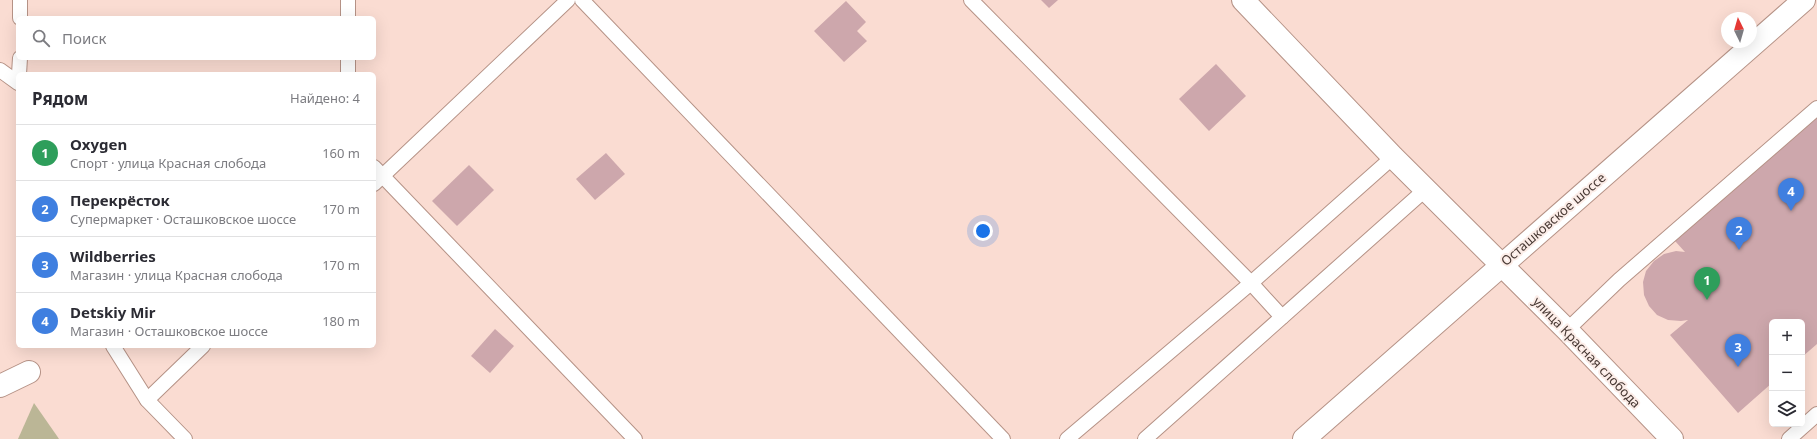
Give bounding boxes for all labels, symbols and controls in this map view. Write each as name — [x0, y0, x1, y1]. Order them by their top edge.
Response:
north arrow — [1721, 12, 1757, 48]
search box — [16, 16, 376, 60]
icon: search — [30, 27, 52, 49]
text: Поиск — [62, 28, 107, 48]
text: Рядом — [32, 87, 88, 110]
text: Найдено: 4 — [290, 89, 360, 107]
text: Oxygen — [70, 134, 127, 154]
text: 1 — [41, 144, 49, 162]
text: 160 m — [322, 144, 360, 162]
text: Спорт · улица Красная слобода — [70, 154, 266, 172]
street label: Осташковское шоссе — [1497, 168, 1609, 270]
pin: 4 — [1778, 178, 1804, 211]
text: Перекрёсток — [70, 190, 170, 210]
text: 2 — [41, 200, 49, 218]
text: 170 m — [322, 200, 360, 218]
text: Супермаркет · Осташковское шоссе — [70, 210, 296, 228]
pin: 2 — [1726, 217, 1752, 250]
your location — [973, 221, 993, 241]
text: Wildberries — [70, 246, 156, 266]
text: 3 — [41, 256, 49, 274]
text: 170 m — [322, 256, 360, 274]
text: Магазин · улица Красная слобода — [70, 266, 283, 284]
pin: 1 — [1694, 267, 1720, 300]
street label: улица Красная слобода — [1529, 292, 1645, 412]
text: Detskiy Mir — [70, 302, 156, 322]
text: 4 — [41, 312, 49, 330]
text: 180 m — [322, 312, 360, 330]
map controls — [1769, 319, 1805, 427]
button: + — [1769, 319, 1805, 355]
text: Магазин · Осташковское шоссе — [70, 322, 268, 340]
pin: 3 — [1725, 334, 1751, 367]
button: − — [1769, 355, 1805, 391]
button: layers — [1769, 391, 1805, 427]

